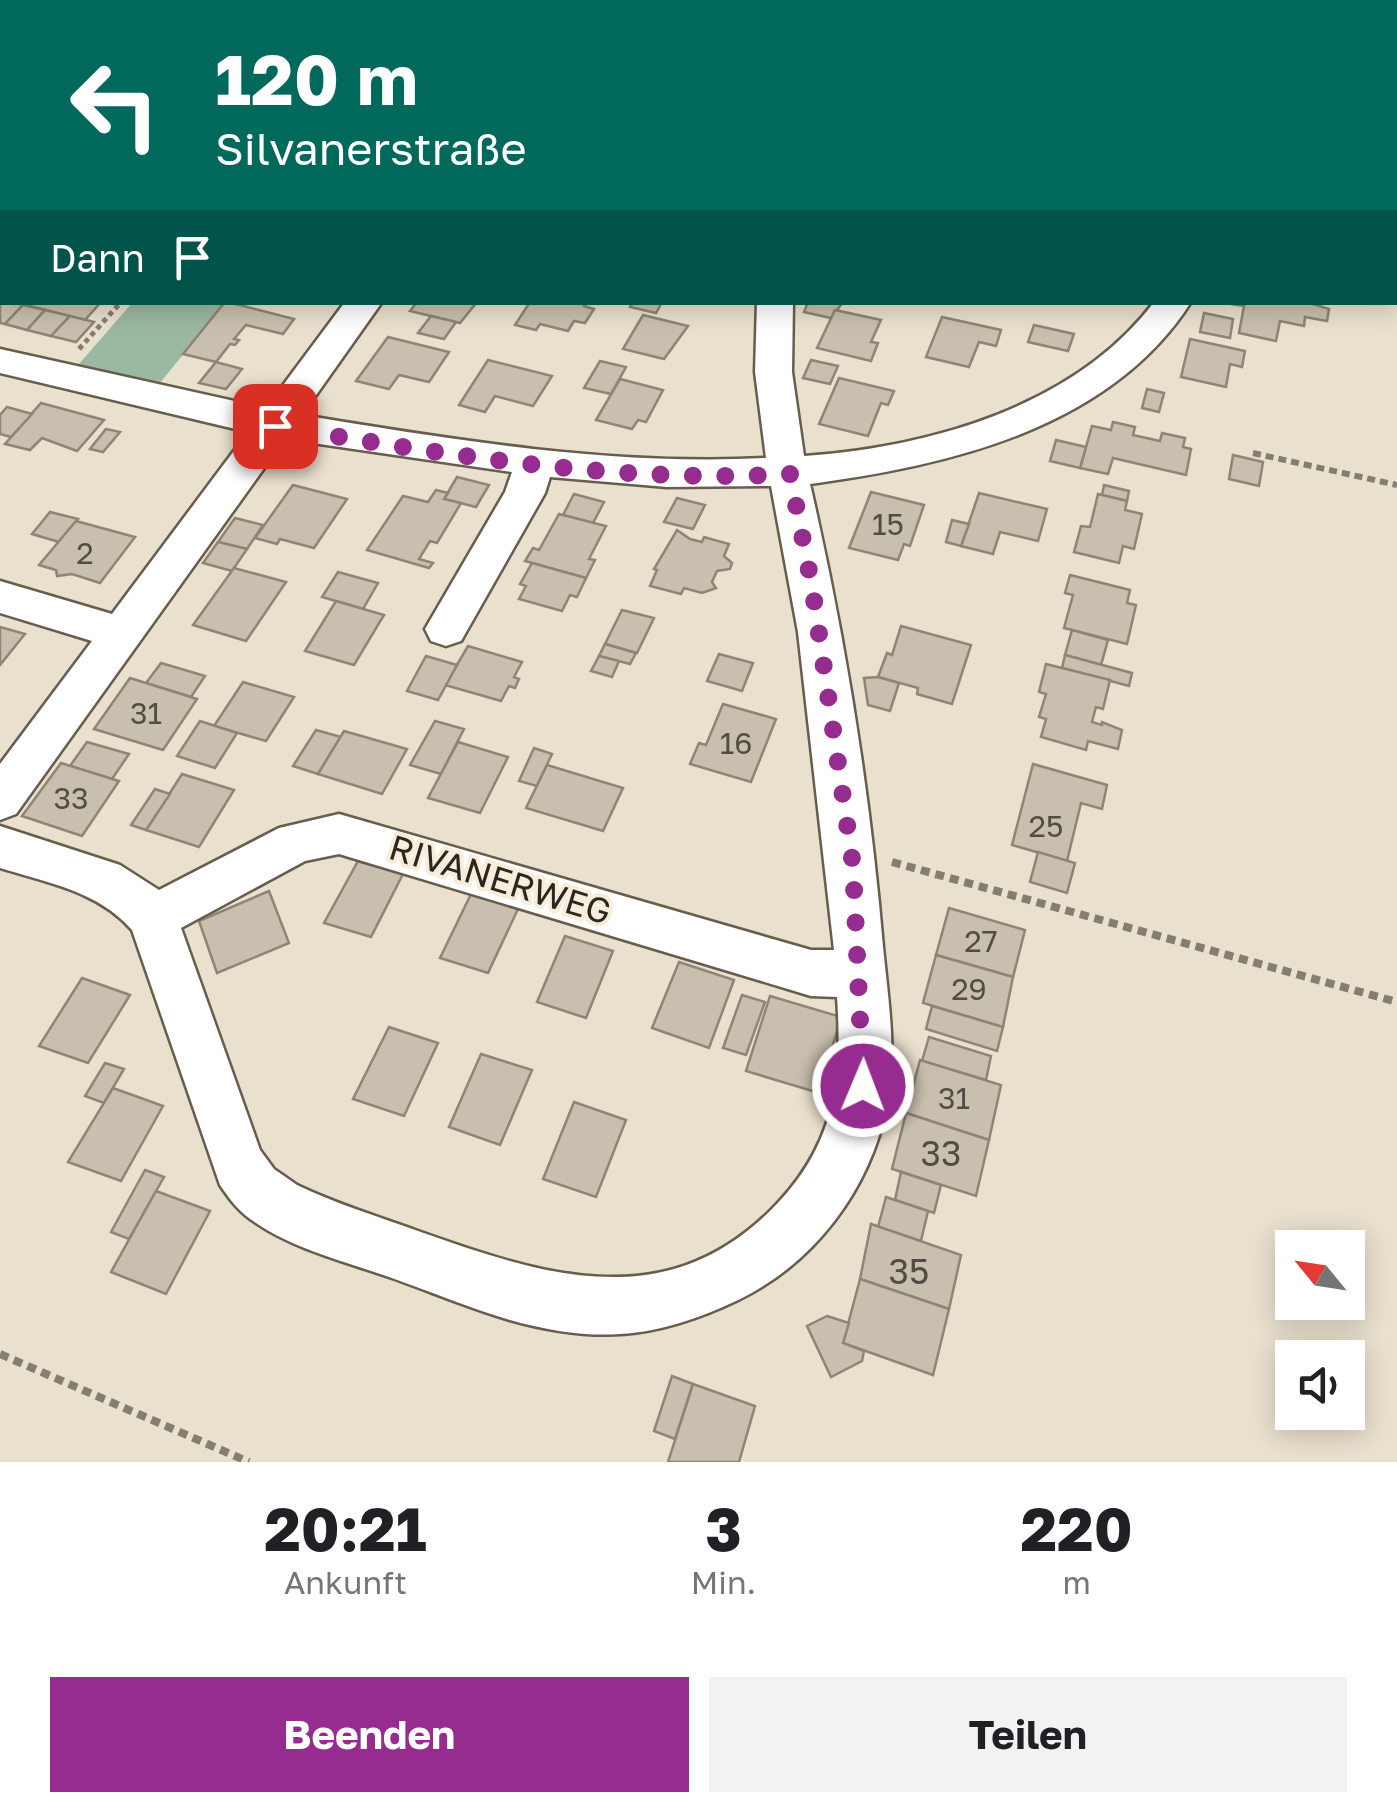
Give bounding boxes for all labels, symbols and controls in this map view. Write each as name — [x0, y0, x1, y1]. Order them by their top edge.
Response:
text: 120 m — [215, 36, 418, 120]
icon: left — [50, 40, 180, 170]
text: Silvanerstraße — [215, 121, 527, 175]
icon: arrive — [165, 230, 220, 285]
text: Dann — [50, 235, 145, 280]
pin — [233, 384, 318, 469]
icon: arrive — [248, 399, 303, 454]
house number: 15 — [872, 506, 904, 542]
house number: 2 — [76, 535, 94, 571]
house number: 31 — [130, 695, 162, 731]
house number: 16 — [720, 725, 752, 761]
house number: 33 — [53, 780, 89, 816]
house number: 25 — [1029, 808, 1063, 844]
street label: RIVANERWEG — [384, 825, 616, 933]
house number: 27 — [964, 923, 998, 959]
house number: 29 — [951, 971, 987, 1007]
position arrow — [811, 1034, 915, 1138]
house number: 31 — [938, 1080, 970, 1116]
house number: 33 — [921, 1132, 961, 1174]
north arrow — [1275, 1230, 1365, 1320]
map controls — [1275, 1230, 1365, 1430]
house number: 35 — [889, 1250, 929, 1292]
button: sound — [1275, 1340, 1365, 1430]
text: 20:21 — [264, 1492, 427, 1564]
text: 3 — [705, 1492, 742, 1564]
text: 220 — [1021, 1492, 1133, 1564]
text: Ankunft — [284, 1563, 407, 1601]
text: Min. — [691, 1563, 756, 1601]
text: m — [1062, 1563, 1091, 1601]
button: Beenden — [50, 1677, 689, 1792]
button: Teilen — [709, 1677, 1347, 1792]

